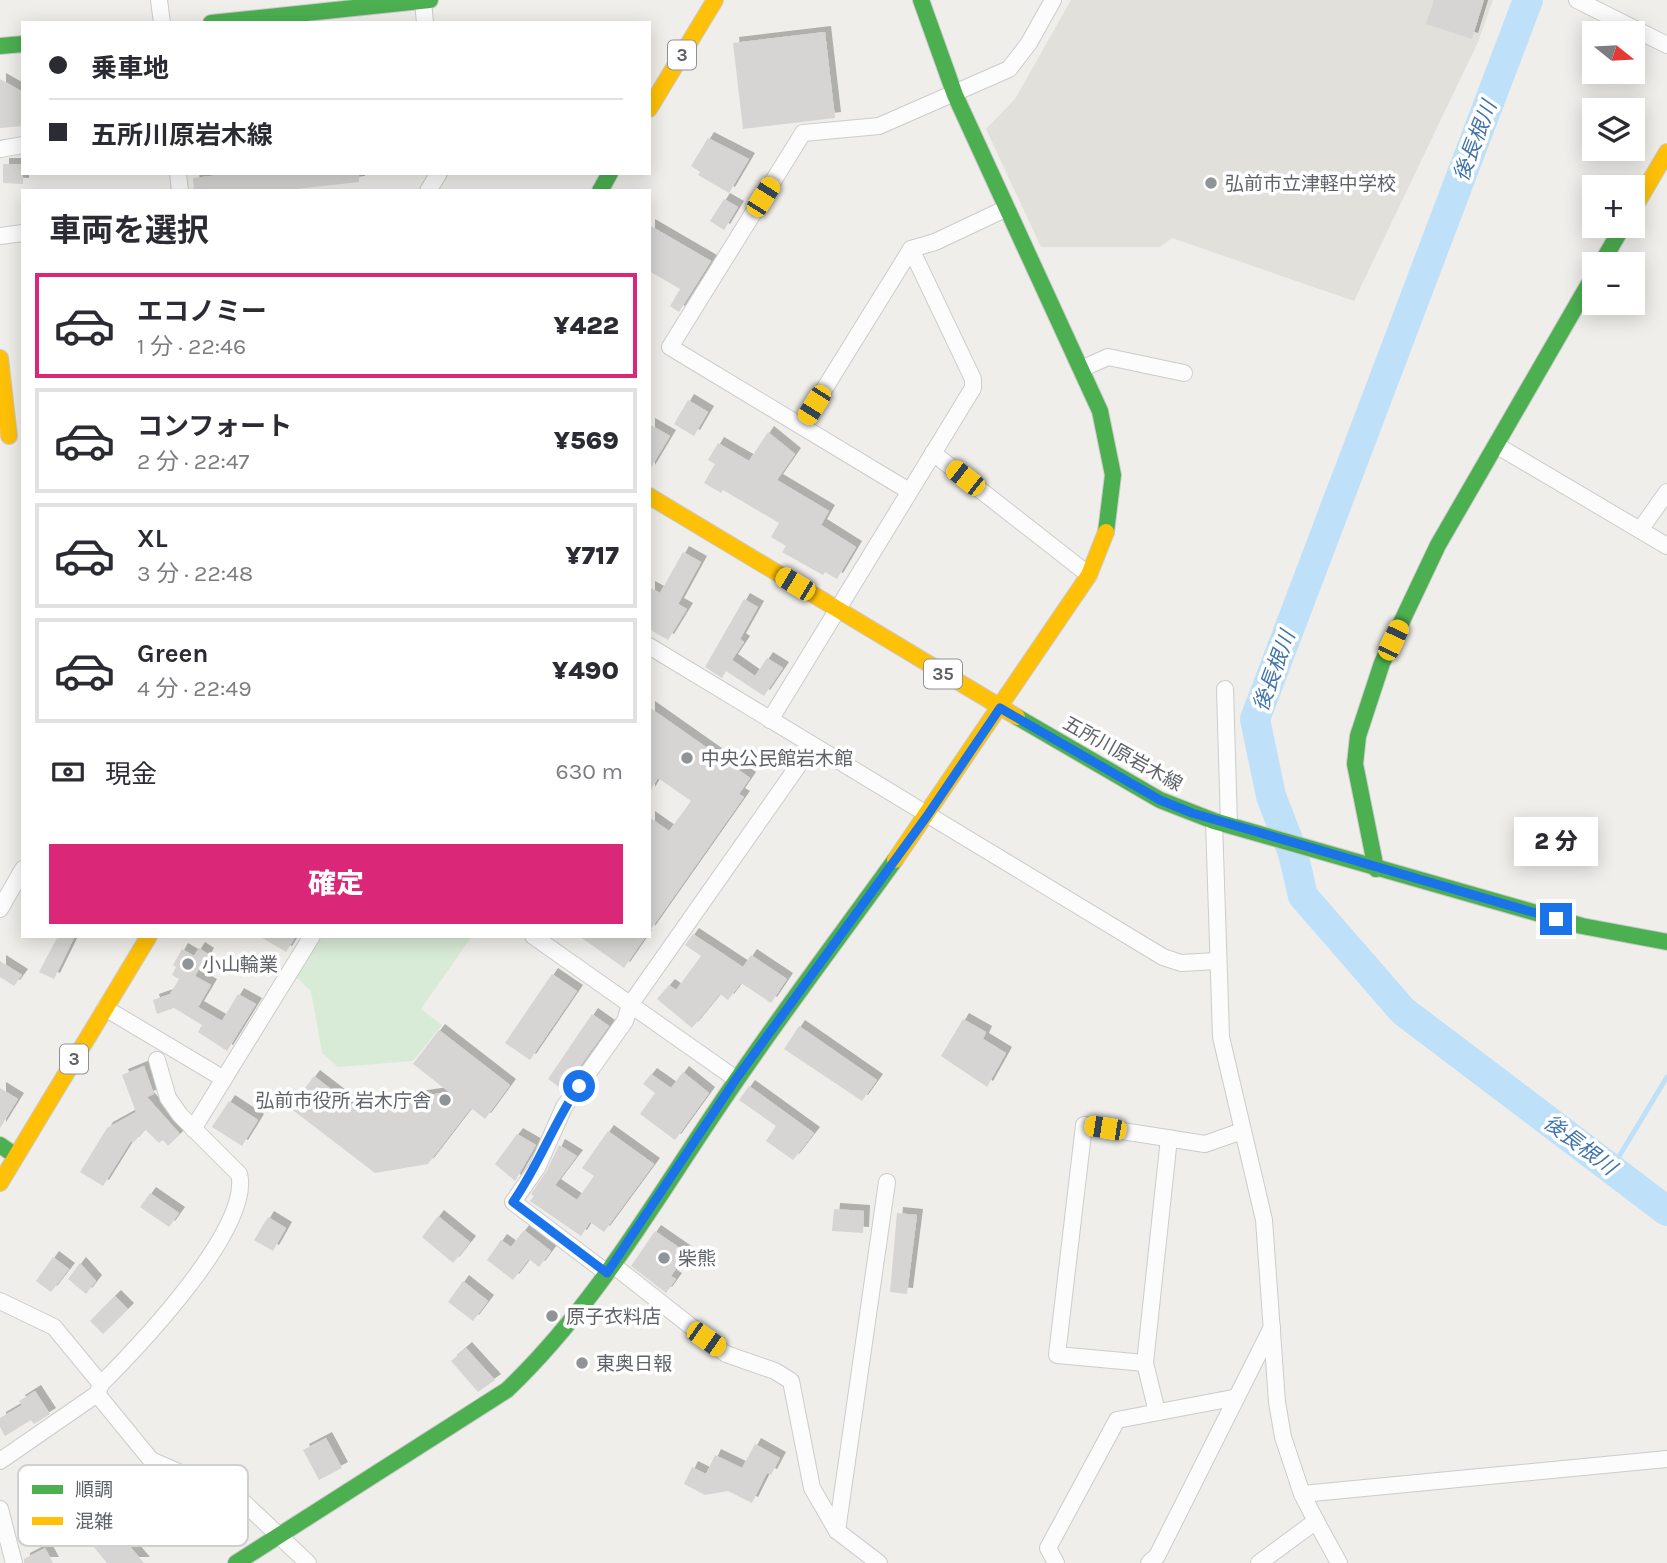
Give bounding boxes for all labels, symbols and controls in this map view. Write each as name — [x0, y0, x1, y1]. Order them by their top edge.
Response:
north arrow — [1582, 21, 1645, 84]
map controls — [1582, 21, 1645, 315]
road number: 3 — [668, 40, 696, 70]
text: 乗車地 — [91, 53, 169, 84]
water label: 後長根川 — [1449, 96, 1502, 185]
button: layers — [1582, 98, 1645, 161]
text: 五所川原岩木線 — [91, 120, 273, 151]
place label: 弘前市立津軽中学校 — [1225, 173, 1396, 195]
car — [743, 174, 784, 220]
marker: 弘前市立津軽中学校 — [1203, 175, 1219, 191]
button: + — [1582, 175, 1645, 238]
text: 車両を選択 — [49, 212, 209, 249]
button: − — [1582, 252, 1645, 315]
icon: car — [53, 294, 116, 357]
text: エコノミー — [137, 296, 267, 327]
text: ¥422 — [553, 310, 619, 341]
text: 1 分 · 22:46 — [137, 333, 246, 360]
car — [794, 382, 835, 428]
icon: car — [53, 409, 116, 472]
text: コンフォート — [137, 411, 292, 442]
text: ¥569 — [554, 425, 619, 456]
text: 2 分 · 22:47 — [137, 448, 249, 475]
car — [942, 457, 989, 499]
text: XL — [137, 523, 168, 554]
icon: car — [53, 524, 116, 587]
text: ¥717 — [565, 540, 619, 571]
text: 3 分 · 22:48 — [137, 560, 253, 587]
car — [772, 564, 819, 604]
car — [1375, 617, 1412, 663]
water label: 後長根川 — [1248, 626, 1300, 715]
text: Green — [137, 638, 209, 669]
icon: car — [53, 639, 116, 702]
text: ¥490 — [552, 655, 619, 686]
road number: 35 — [924, 660, 962, 688]
text: 4 分 · 22:49 — [137, 675, 251, 702]
street label: 五所川原岩木線 — [1059, 712, 1186, 796]
place label: 中央公民館岩木館 — [701, 748, 853, 770]
marker: 中央公民館岩木館 — [679, 750, 695, 766]
icon: cash — [49, 753, 87, 791]
text: 630 m — [556, 758, 623, 785]
text: 現金 — [105, 759, 157, 790]
callout: 2 分 — [1514, 818, 1598, 866]
text: 2 分 — [1534, 828, 1578, 855]
button: 確定 — [49, 844, 623, 924]
route end — [1540, 903, 1572, 935]
place label: 小山輪業 — [202, 954, 278, 976]
marker: 小山輪業 — [180, 956, 196, 972]
road number: 3 — [60, 1044, 88, 1074]
route start — [563, 1070, 595, 1102]
place label: 弘前市役所 岩木庁舎 — [255, 1090, 431, 1112]
marker: 弘前市役所 岩木庁舎 — [437, 1092, 453, 1108]
water label: 後長根川 — [1539, 1110, 1622, 1181]
car — [1083, 1114, 1128, 1142]
place label: 柴熊 — [678, 1248, 716, 1270]
marker: 柴熊 — [656, 1250, 672, 1266]
place label: 原子衣料店 — [566, 1306, 661, 1328]
marker: 原子衣料店 — [544, 1308, 560, 1324]
car — [683, 1318, 730, 1360]
place label: 東奥日報 — [596, 1353, 672, 1375]
marker: 東奥日報 — [574, 1355, 590, 1371]
legend — [18, 1465, 248, 1546]
text: 順調 — [75, 1479, 113, 1501]
text: 混雑 — [75, 1511, 113, 1533]

